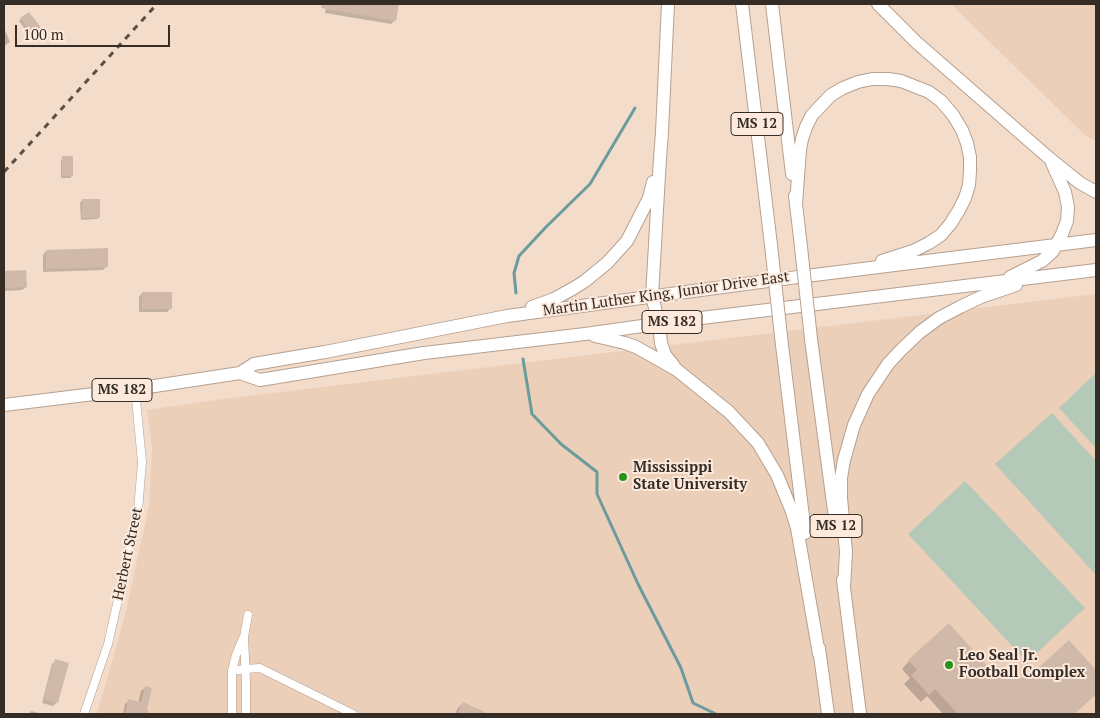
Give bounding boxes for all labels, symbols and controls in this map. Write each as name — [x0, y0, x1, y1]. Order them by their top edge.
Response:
scale bar — [18, 15, 172, 47]
text: 100 m — [23, 24, 64, 44]
road number: MS 12 — [731, 112, 783, 136]
street label: Martin Luther King, Junior Drive East — [542, 268, 790, 320]
road number: MS 182 — [642, 311, 702, 334]
road number: MS 182 — [92, 378, 152, 402]
place label: Mississippi State University — [633, 459, 747, 494]
marker: Mississippi State University — [617, 471, 629, 483]
street label: Herbert Street — [109, 506, 147, 602]
road number: MS 12 — [810, 514, 862, 538]
place label: Leo Seal Jr. Football Complex — [959, 647, 1085, 682]
marker: Leo Seal Jr. Football Complex — [943, 659, 955, 671]

